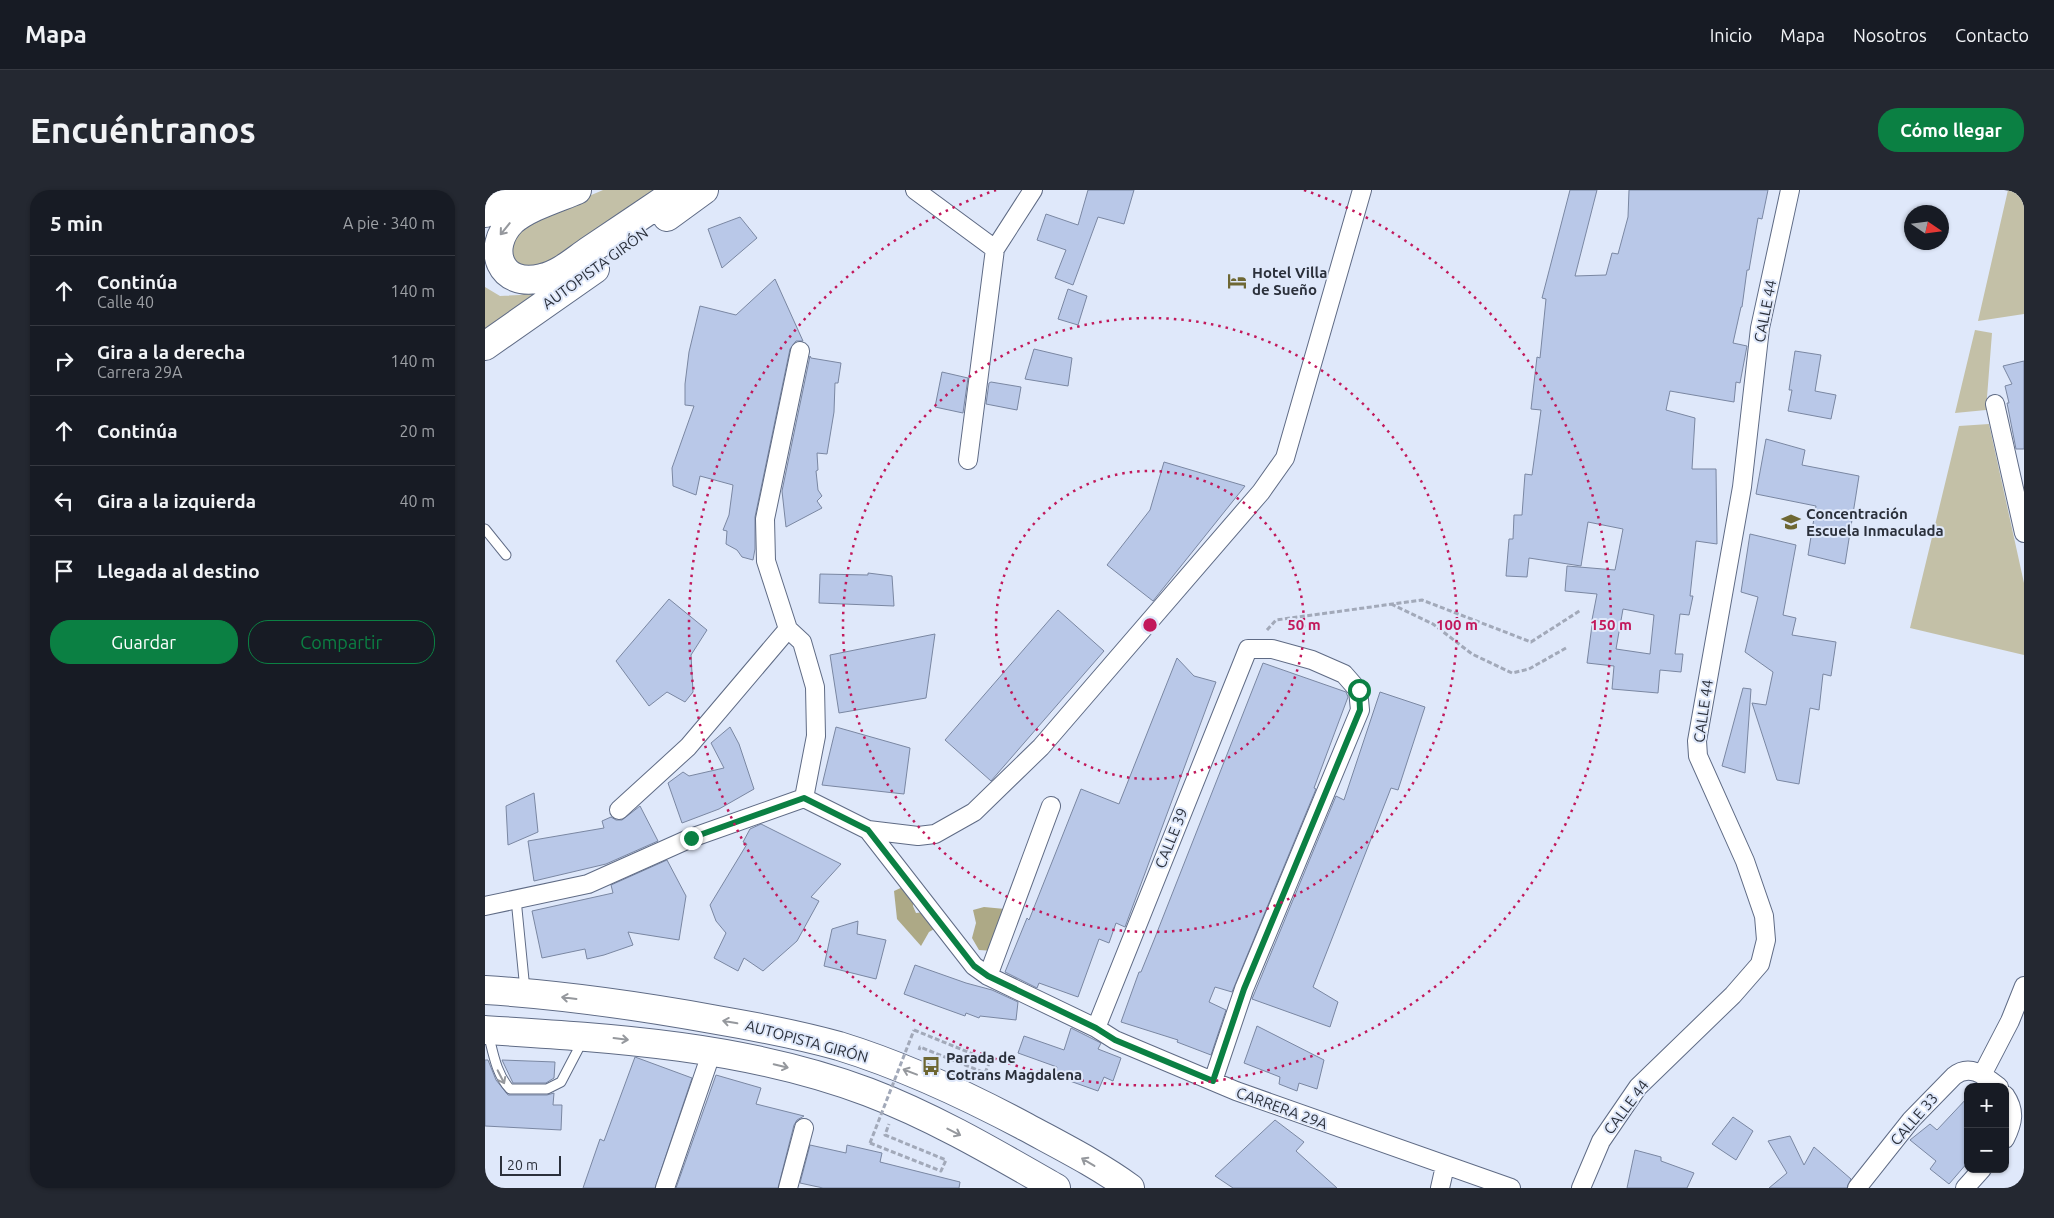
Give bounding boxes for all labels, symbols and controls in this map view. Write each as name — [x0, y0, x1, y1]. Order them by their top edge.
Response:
text: Mapa — [25, 21, 87, 48]
text: Inicio — [1710, 25, 1752, 45]
text: Mapa — [1780, 25, 1825, 45]
text: Nosotros — [1853, 25, 1927, 45]
text: Contacto — [1955, 25, 2029, 45]
button: Cómo llegar — [1878, 108, 2024, 152]
text: Encuéntranos — [30, 110, 256, 150]
north arrow — [1904, 205, 1949, 250]
text: 5 min — [50, 211, 103, 235]
text: A pie · 340 m — [343, 214, 435, 232]
one-way arrow — [499, 223, 510, 236]
street label: AUTOPISTA GIRÓN — [539, 224, 651, 312]
place label: Hotel Villa de Sueño — [1252, 264, 1327, 298]
hotel icon: Hotel Villa de Sueño — [1226, 270, 1248, 292]
text: Continúa — [97, 271, 178, 293]
icon: ahead — [50, 277, 78, 305]
street label: CALLE 44 — [1751, 278, 1779, 344]
text: 140 m — [390, 282, 435, 300]
text: Calle 40 — [97, 293, 154, 311]
text: Gira a la derecha — [97, 341, 245, 363]
icon: right — [50, 347, 78, 375]
text: 140 m — [390, 352, 435, 370]
text: Carrera 29A — [97, 363, 182, 381]
icon: ahead — [50, 417, 78, 445]
text: Continúa — [97, 420, 178, 442]
text: 20 m — [399, 422, 435, 440]
icon: left — [50, 487, 78, 515]
text: Gira a la izquierda — [97, 490, 256, 512]
text: 40 m — [399, 492, 435, 510]
place label: Concentración Escuela Inmaculada — [1806, 505, 1944, 539]
school or university icon: Concentración Escuela Inmaculada — [1780, 511, 1802, 533]
icon: arrive — [50, 557, 78, 585]
text: Llegada al destino — [97, 560, 260, 582]
centre of rings — [1141, 616, 1159, 634]
text: 50 m — [1287, 616, 1321, 633]
text: 100 m — [1436, 616, 1478, 633]
text: 150 m — [1590, 616, 1632, 633]
button: Guardar — [50, 620, 238, 664]
button: Compartir — [248, 620, 435, 664]
street label: CALLE 44 — [1690, 678, 1716, 744]
route start — [1348, 679, 1371, 702]
street label: CALLE 39 — [1151, 805, 1191, 871]
route end — [680, 827, 703, 850]
one-way arrow — [561, 993, 577, 1003]
one-way arrow — [722, 1016, 738, 1026]
street label: AUTOPISTA GIRÓN — [744, 1016, 870, 1066]
one-way arrow — [613, 1035, 629, 1045]
place label: Parada de Cotrans Magdalena — [946, 1049, 1082, 1083]
bus stop icon: Parada de Cotrans Magdalena — [920, 1055, 942, 1077]
one-way arrow — [773, 1062, 789, 1071]
one-way arrow — [903, 1067, 918, 1076]
one-way arrow — [497, 1069, 507, 1084]
street label: CALLE 44 — [1600, 1077, 1652, 1137]
map controls — [1964, 1083, 2009, 1173]
button: + — [1964, 1083, 2009, 1128]
street label: CARRERA 29A — [1234, 1084, 1330, 1132]
street label: CALLE 33 — [1887, 1090, 1941, 1148]
one-way arrow — [946, 1128, 961, 1137]
button: − — [1964, 1128, 2009, 1173]
scale bar — [500, 1153, 561, 1176]
text: 20 m — [507, 1157, 538, 1173]
one-way arrow — [1082, 1157, 1096, 1167]

